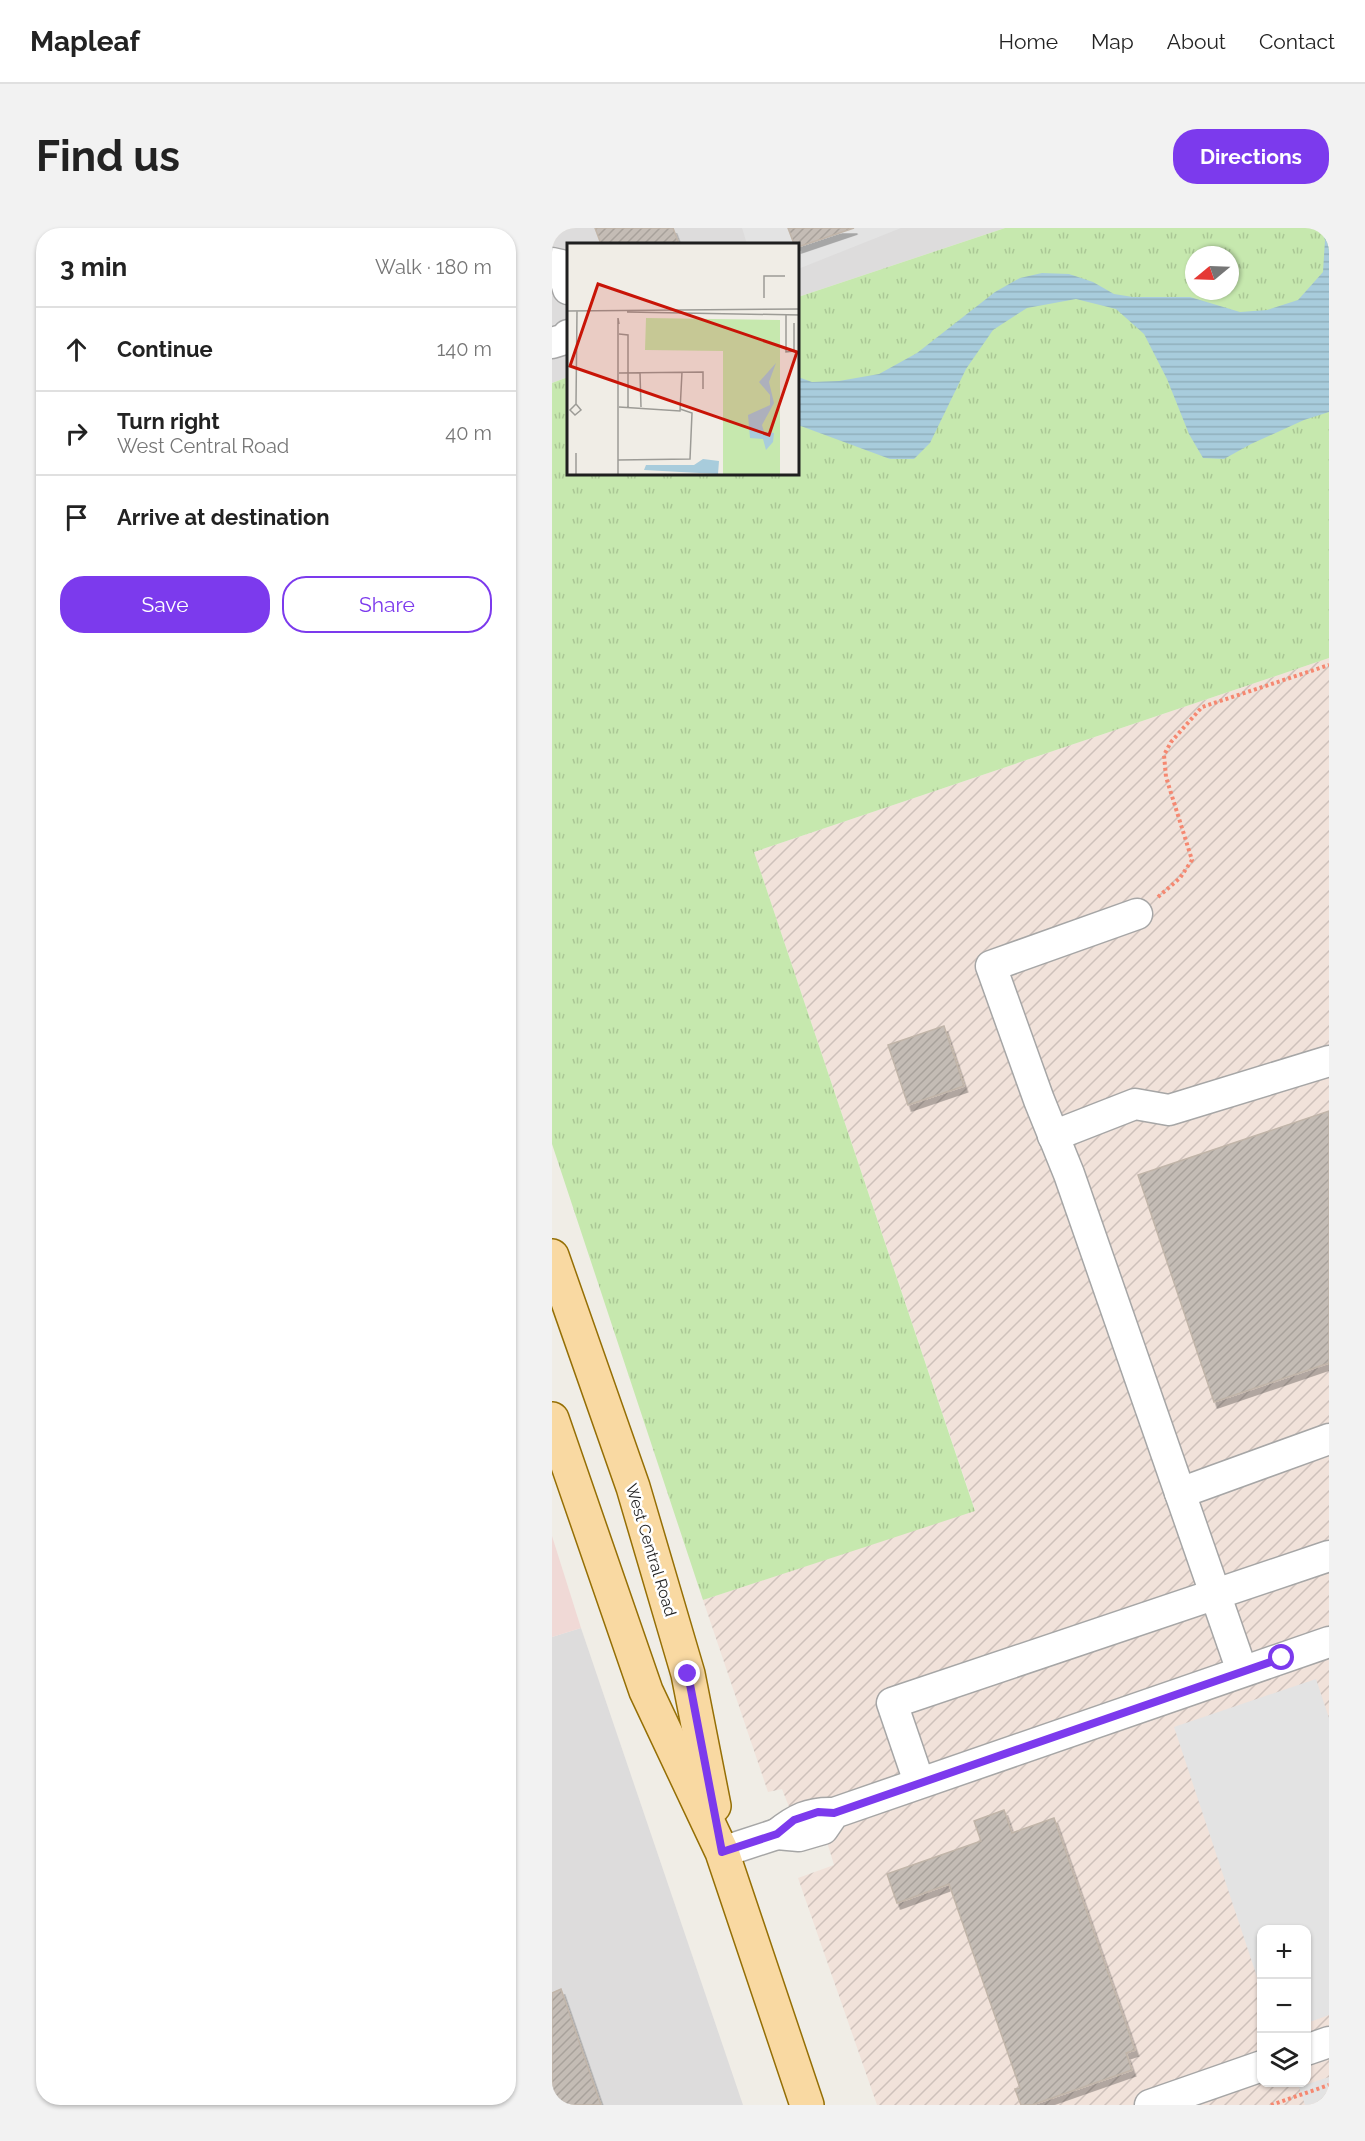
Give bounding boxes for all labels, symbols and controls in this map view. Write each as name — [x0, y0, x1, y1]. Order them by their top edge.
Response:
text: Mapleaf — [30, 25, 140, 58]
text: Home — [999, 29, 1058, 54]
text: Map — [1091, 29, 1134, 54]
text: About — [1167, 29, 1226, 54]
text: Contact — [1259, 29, 1335, 54]
button: Directions — [1173, 129, 1329, 184]
text: Find us — [36, 132, 180, 181]
inset map — [567, 243, 800, 476]
north arrow — [1185, 246, 1239, 300]
text: 3 min — [60, 252, 127, 282]
text: Walk · 180 m — [375, 255, 492, 279]
icon: ahead — [60, 333, 93, 366]
text: Continue — [117, 336, 213, 362]
text: 140 m — [437, 337, 492, 361]
text: Turn right — [117, 408, 220, 434]
icon: right — [60, 417, 93, 450]
text: 40 m — [445, 421, 492, 445]
text: West Central Road — [117, 434, 289, 458]
icon: arrive — [60, 501, 93, 534]
text: Arrive at destination — [117, 504, 330, 530]
button: Save — [60, 576, 270, 633]
button: Share — [282, 576, 492, 633]
street label: West Central Road — [622, 1481, 680, 1619]
route start — [1268, 1644, 1294, 1670]
route end — [674, 1660, 700, 1686]
map controls — [1257, 1925, 1311, 2087]
button: + — [1257, 1925, 1311, 1979]
button: − — [1257, 1979, 1311, 2033]
button: layers — [1257, 2033, 1311, 2087]

